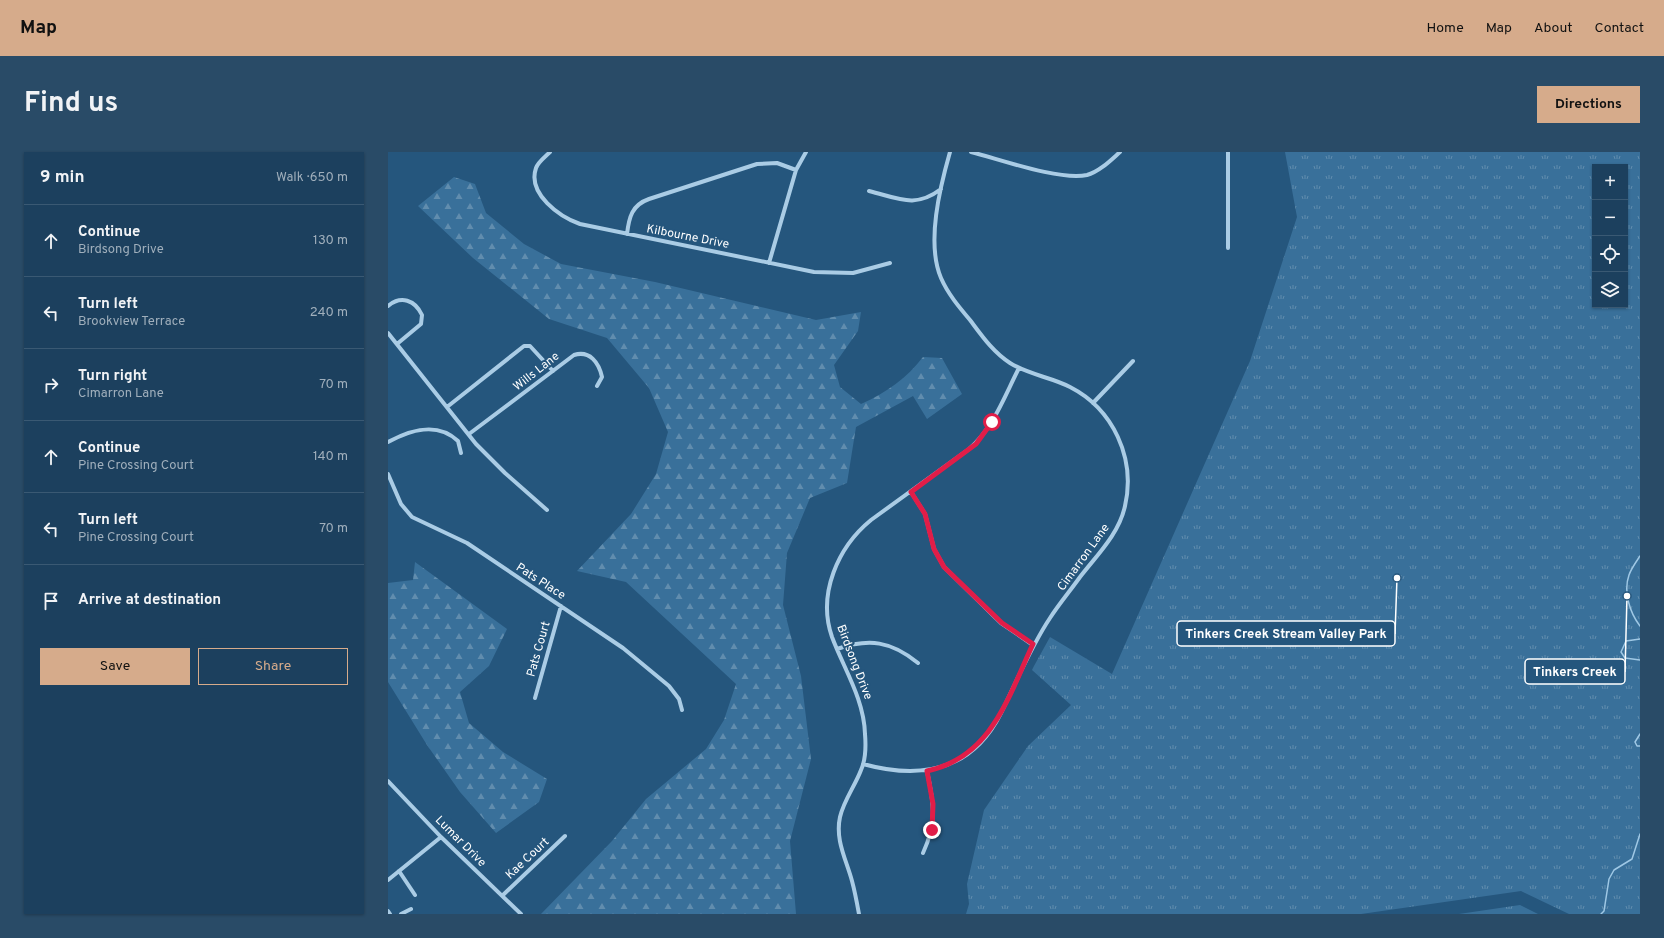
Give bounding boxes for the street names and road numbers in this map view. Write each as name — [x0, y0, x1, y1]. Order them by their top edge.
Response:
street label: Kilbourne Drive — [645, 221, 730, 253]
street label: Wills Lane — [510, 349, 563, 395]
street label: Cimarron Lane — [1054, 521, 1114, 594]
street label: Pats Place — [513, 560, 568, 604]
street label: Pats Court — [523, 620, 555, 679]
street label: Birdsong Drive — [832, 623, 876, 702]
street label: Lumar Drive — [431, 813, 489, 871]
street label: Kae Court — [502, 834, 553, 883]

